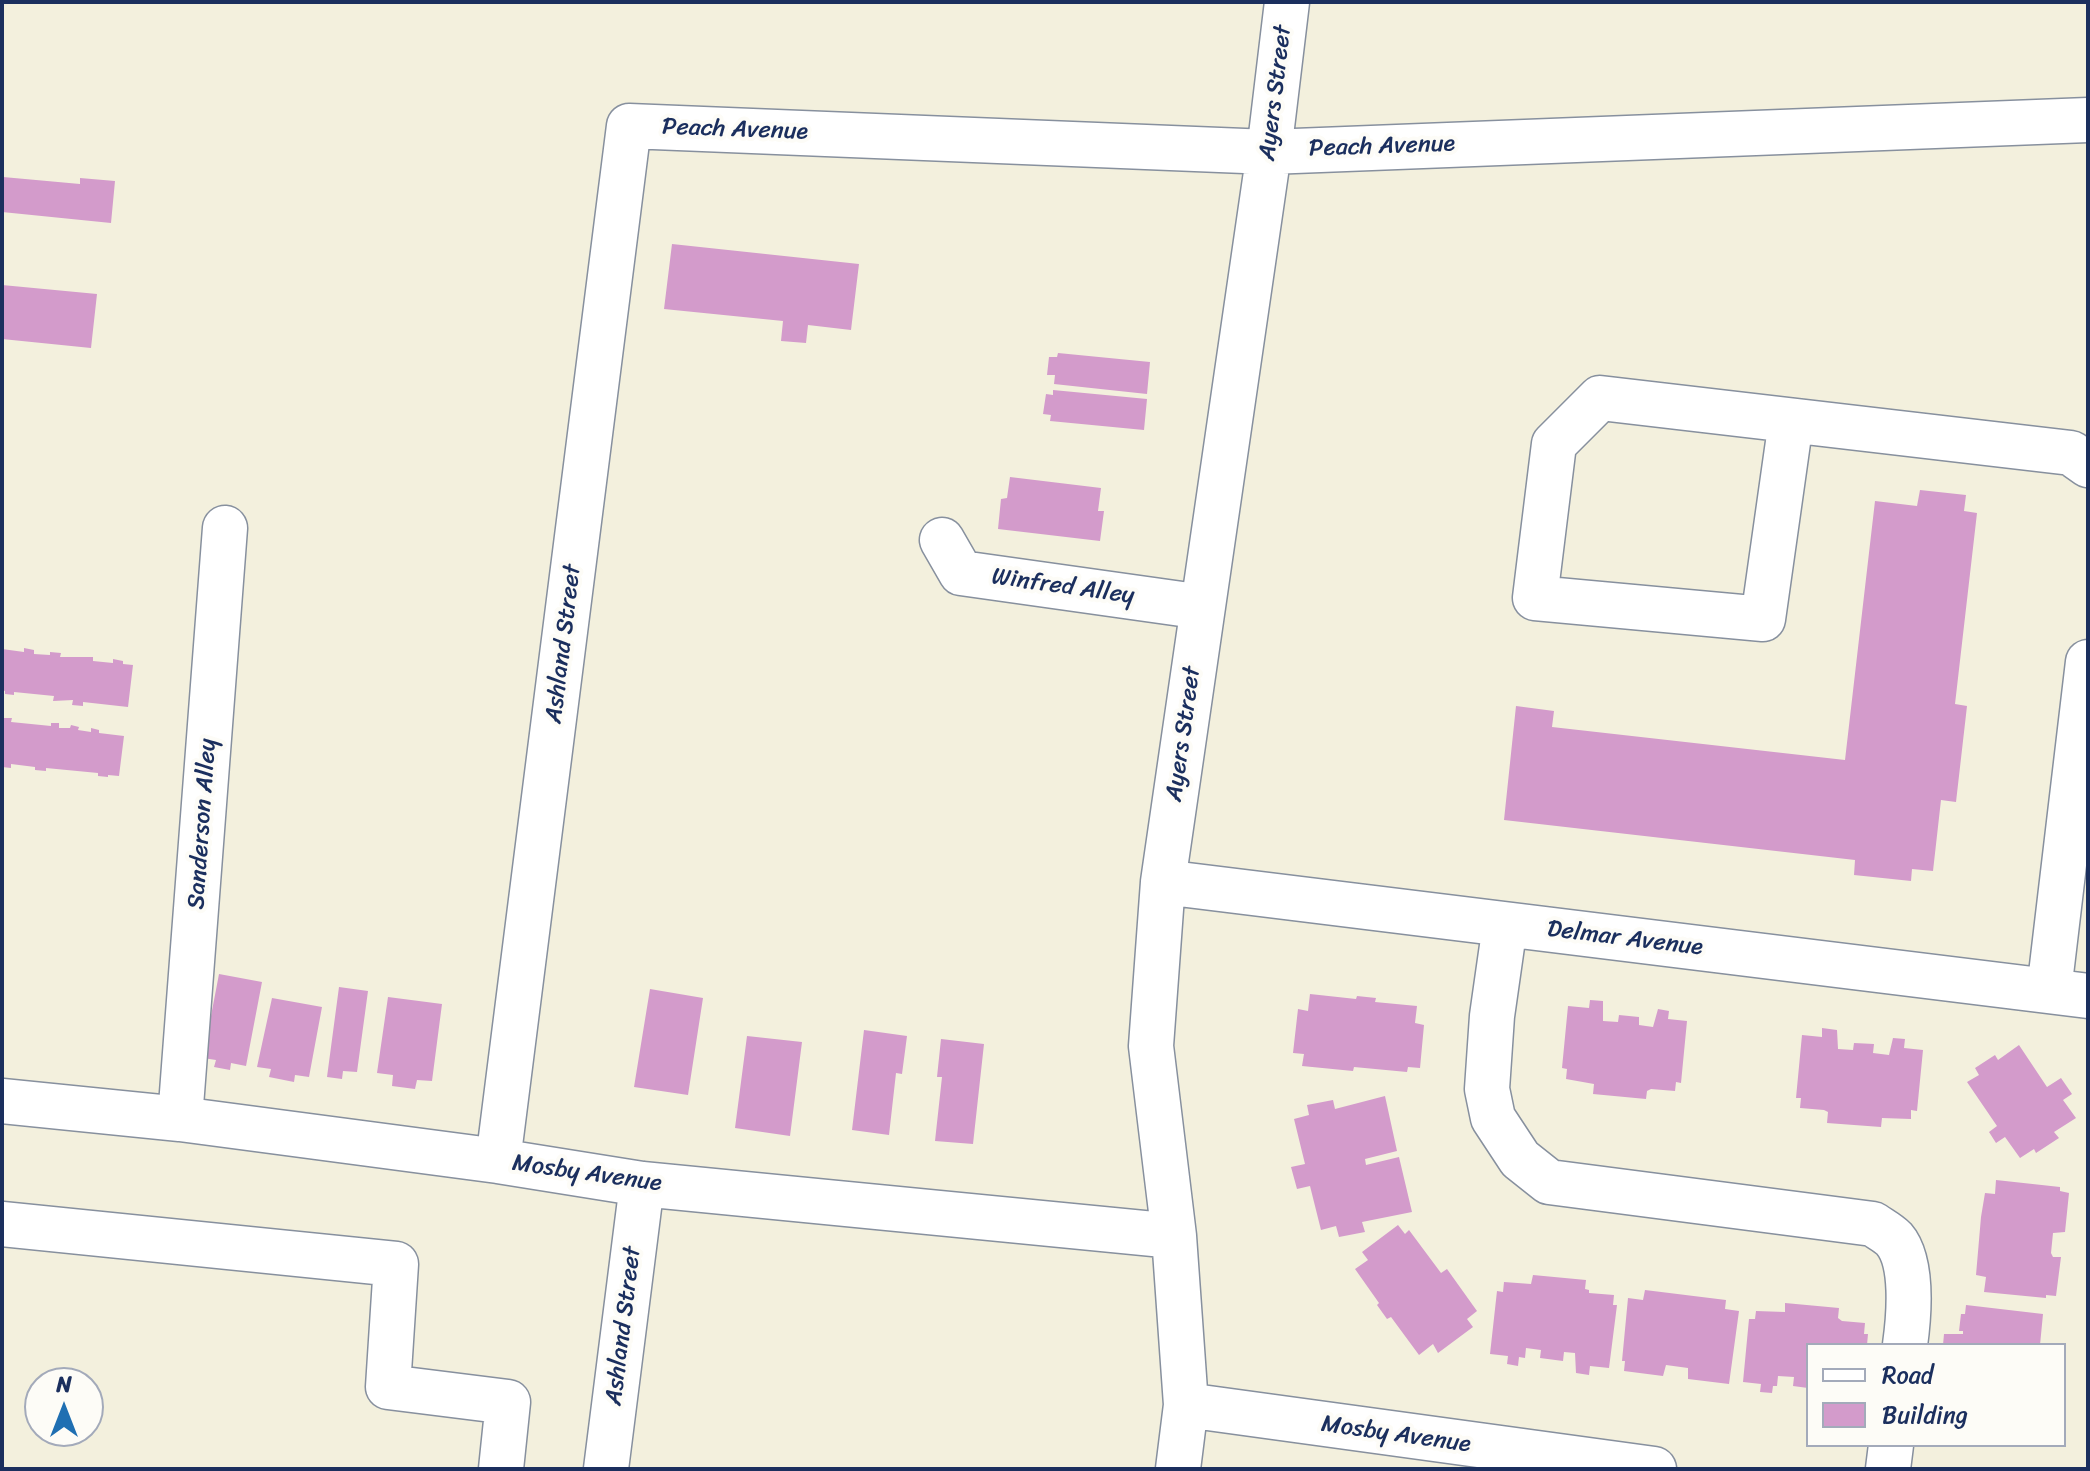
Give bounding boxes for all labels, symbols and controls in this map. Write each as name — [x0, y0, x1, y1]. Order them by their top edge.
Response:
street label: Ayers Street — [1253, 24, 1299, 162]
street label: Peach Avenue — [661, 113, 809, 147]
street label: Peach Avenue — [1308, 130, 1456, 164]
street label: Ashland Street — [540, 563, 588, 725]
street label: Winfred Alley — [990, 563, 1136, 611]
street label: Ayers Street — [1160, 665, 1208, 803]
street label: Sanderson Alley — [183, 738, 223, 910]
street label: Delmar Avenue — [1545, 915, 1705, 963]
street label: Mosby Avenue — [510, 1149, 664, 1199]
street label: Ashland Street — [600, 1245, 648, 1407]
legend — [1806, 1343, 2066, 1447]
text: Road — [1882, 1354, 1933, 1396]
text: N — [56, 1365, 72, 1404]
north arrow — [24, 1367, 104, 1447]
text: Building — [1882, 1394, 1968, 1436]
street label: Mosby Avenue — [1319, 1410, 1473, 1460]

